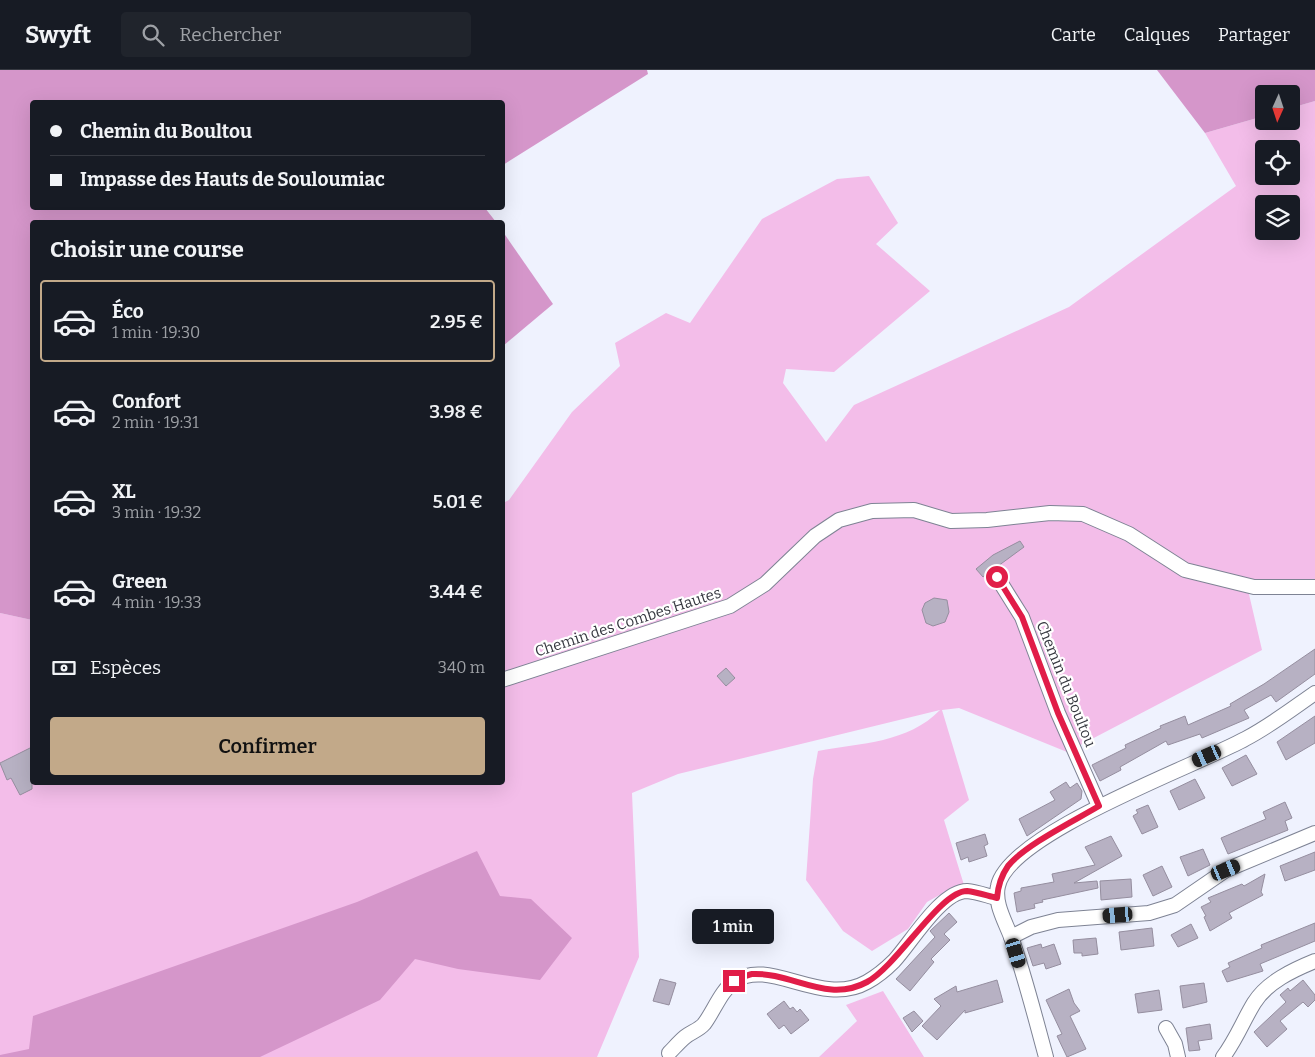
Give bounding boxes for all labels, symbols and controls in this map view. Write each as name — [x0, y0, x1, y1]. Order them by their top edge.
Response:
search box — [121, 12, 471, 57]
text: Swyft — [25, 21, 91, 49]
icon: search — [139, 21, 167, 49]
text: Rechercher — [179, 23, 281, 46]
text: Carte — [1051, 24, 1096, 46]
text: Calques — [1124, 24, 1190, 46]
text: Partager — [1218, 24, 1290, 46]
north arrow — [1255, 85, 1300, 130]
map controls — [1255, 85, 1300, 240]
text: Chemin du Boultou — [80, 120, 252, 143]
button: locate — [1255, 140, 1300, 185]
text: Impasse des Hauts de Souloumiac — [80, 168, 385, 191]
button: layers — [1255, 195, 1300, 240]
text: Choisir une course — [50, 236, 244, 263]
icon: car — [52, 299, 97, 344]
text: Éco — [112, 300, 144, 323]
text: 2.95 € — [430, 310, 483, 333]
text: 1 min · 19:30 — [112, 323, 200, 342]
icon: car — [52, 389, 97, 434]
text: Confort — [112, 390, 181, 413]
text: 3.98 € — [429, 400, 483, 423]
text: 2 min · 19:31 — [112, 413, 199, 432]
icon: car — [52, 479, 97, 524]
text: XL — [112, 480, 136, 503]
text: 5.01 € — [433, 490, 483, 513]
text: 3 min · 19:32 — [112, 503, 201, 522]
route start — [986, 566, 1008, 588]
icon: car — [52, 569, 97, 614]
text: Green — [112, 570, 167, 593]
text: 3.44 € — [429, 580, 483, 603]
street label: Chemin des Combes Hautes — [533, 583, 723, 661]
text: 4 min · 19:33 — [112, 593, 202, 612]
street label: Chemin du Boultou — [1033, 618, 1099, 750]
icon: cash — [50, 654, 78, 682]
text: Espèces — [90, 656, 161, 679]
text: 340 m — [438, 658, 485, 677]
button: Confirmer — [50, 717, 485, 775]
car — [1190, 743, 1223, 769]
car — [1209, 857, 1242, 883]
car — [1102, 906, 1133, 924]
callout: 1 min — [693, 908, 775, 944]
text: 1 min — [713, 917, 753, 936]
car — [1004, 936, 1027, 970]
route end — [723, 970, 745, 992]

